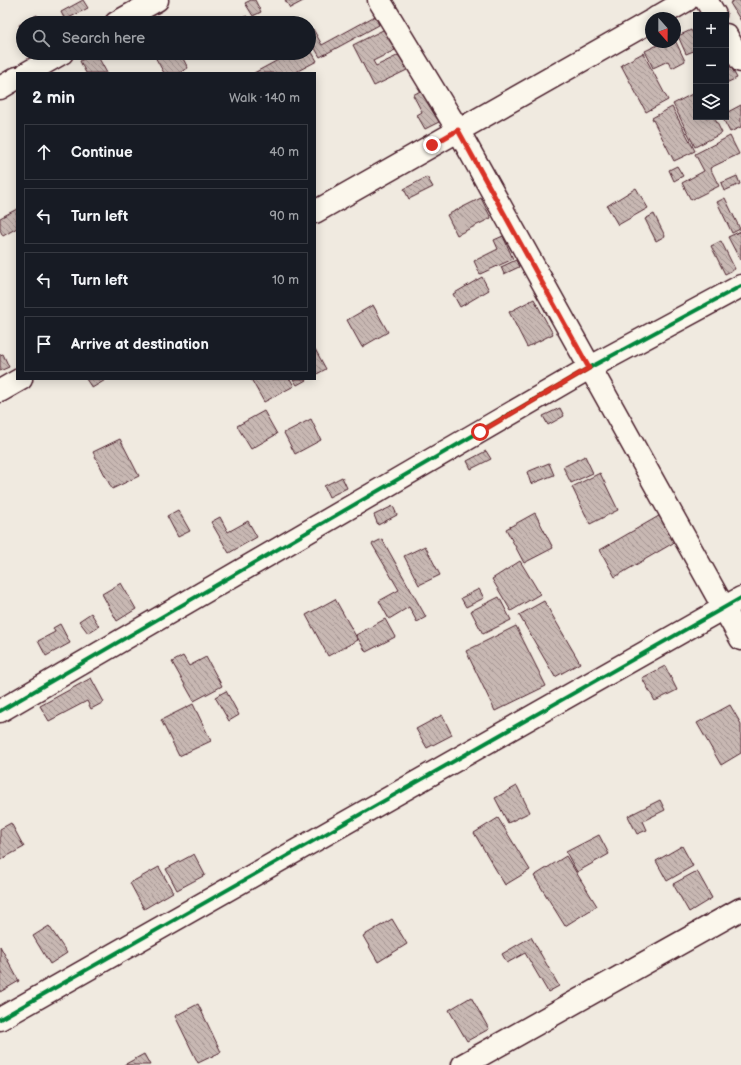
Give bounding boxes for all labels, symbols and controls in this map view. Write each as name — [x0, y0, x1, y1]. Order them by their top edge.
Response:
north arrow — [645, 12, 681, 48]
map controls — [693, 12, 729, 120]
button: + — [693, 12, 729, 48]
search box — [16, 16, 316, 60]
icon: search — [30, 27, 52, 49]
text: Search here — [62, 29, 145, 48]
button: − — [693, 48, 729, 84]
button: layers — [693, 84, 729, 120]
text: 2 min — [32, 88, 75, 108]
text: Walk · 140 m — [229, 90, 300, 106]
route end — [423, 136, 441, 154]
icon: ahead — [33, 141, 55, 163]
text: Continue — [71, 143, 133, 162]
text: 40 m — [269, 144, 299, 160]
icon: left — [33, 205, 55, 227]
text: Turn left — [71, 207, 128, 226]
text: 90 m — [270, 208, 299, 224]
icon: left — [33, 269, 55, 291]
text: Turn left — [71, 271, 128, 290]
text: 10 m — [272, 272, 299, 288]
icon: arrive — [33, 333, 55, 355]
text: Arrive at destination — [71, 335, 209, 354]
route start — [471, 423, 489, 441]

